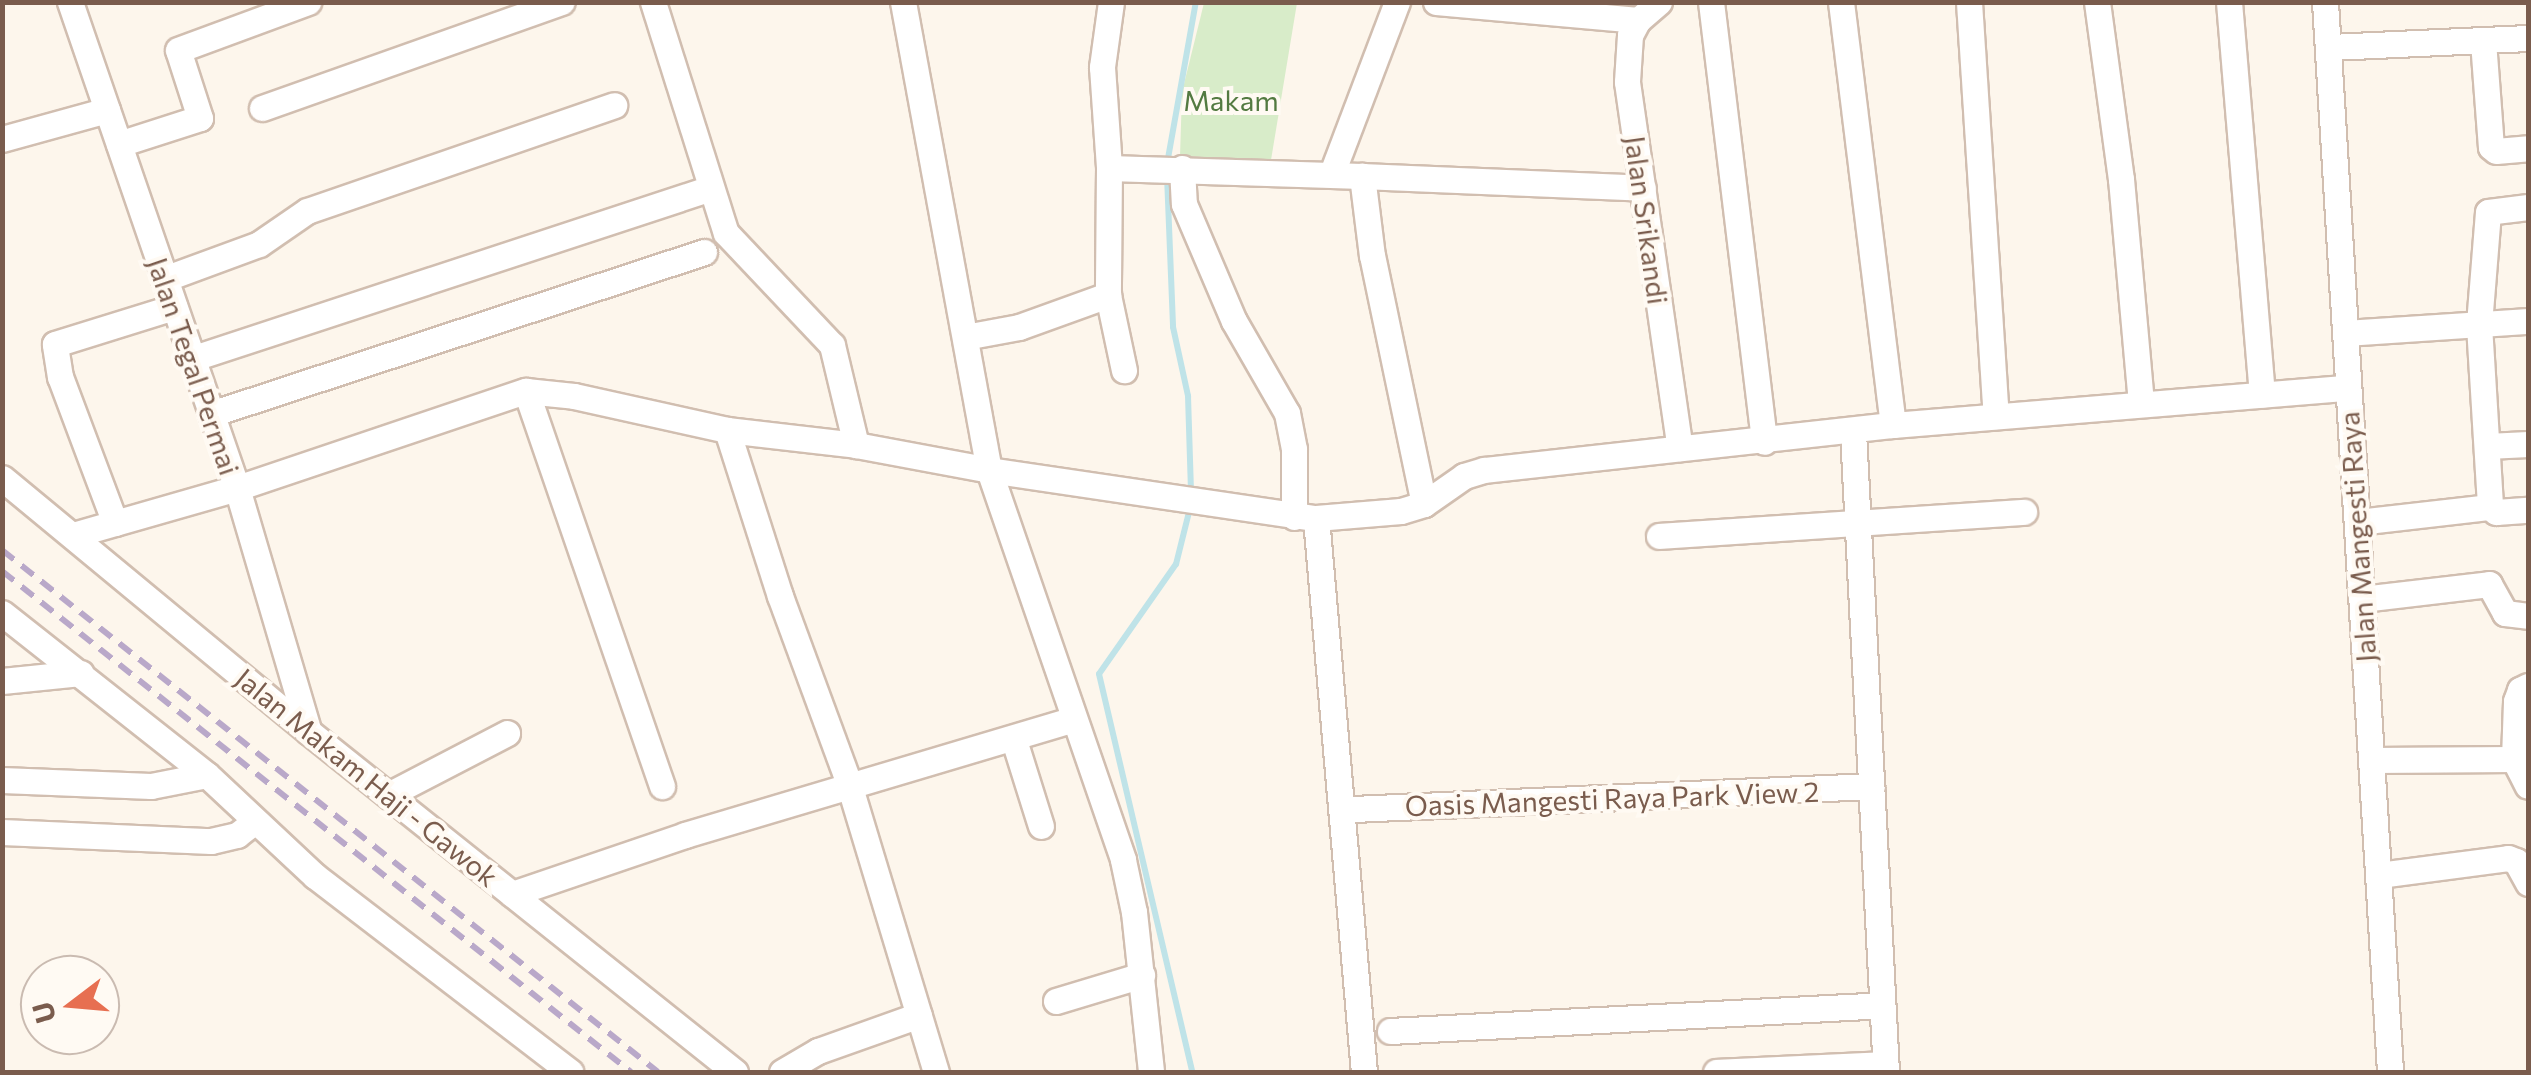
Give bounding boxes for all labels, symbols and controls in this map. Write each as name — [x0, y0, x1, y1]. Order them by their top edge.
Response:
park label: Makam — [1183, 83, 1279, 117]
street label: Jalan Srikandi — [1619, 133, 1675, 307]
street label: Jalan Tegal Permai — [141, 253, 247, 479]
street label: Jalan Mangesti Raya — [2331, 410, 2383, 664]
street label: Jalan Makam Haji - Gawok — [229, 661, 505, 893]
street label: Oasis Mangesti Raya Park View 2 — [1404, 774, 1820, 822]
north arrow — [20, 955, 120, 1055]
text: U — [24, 998, 62, 1027]

